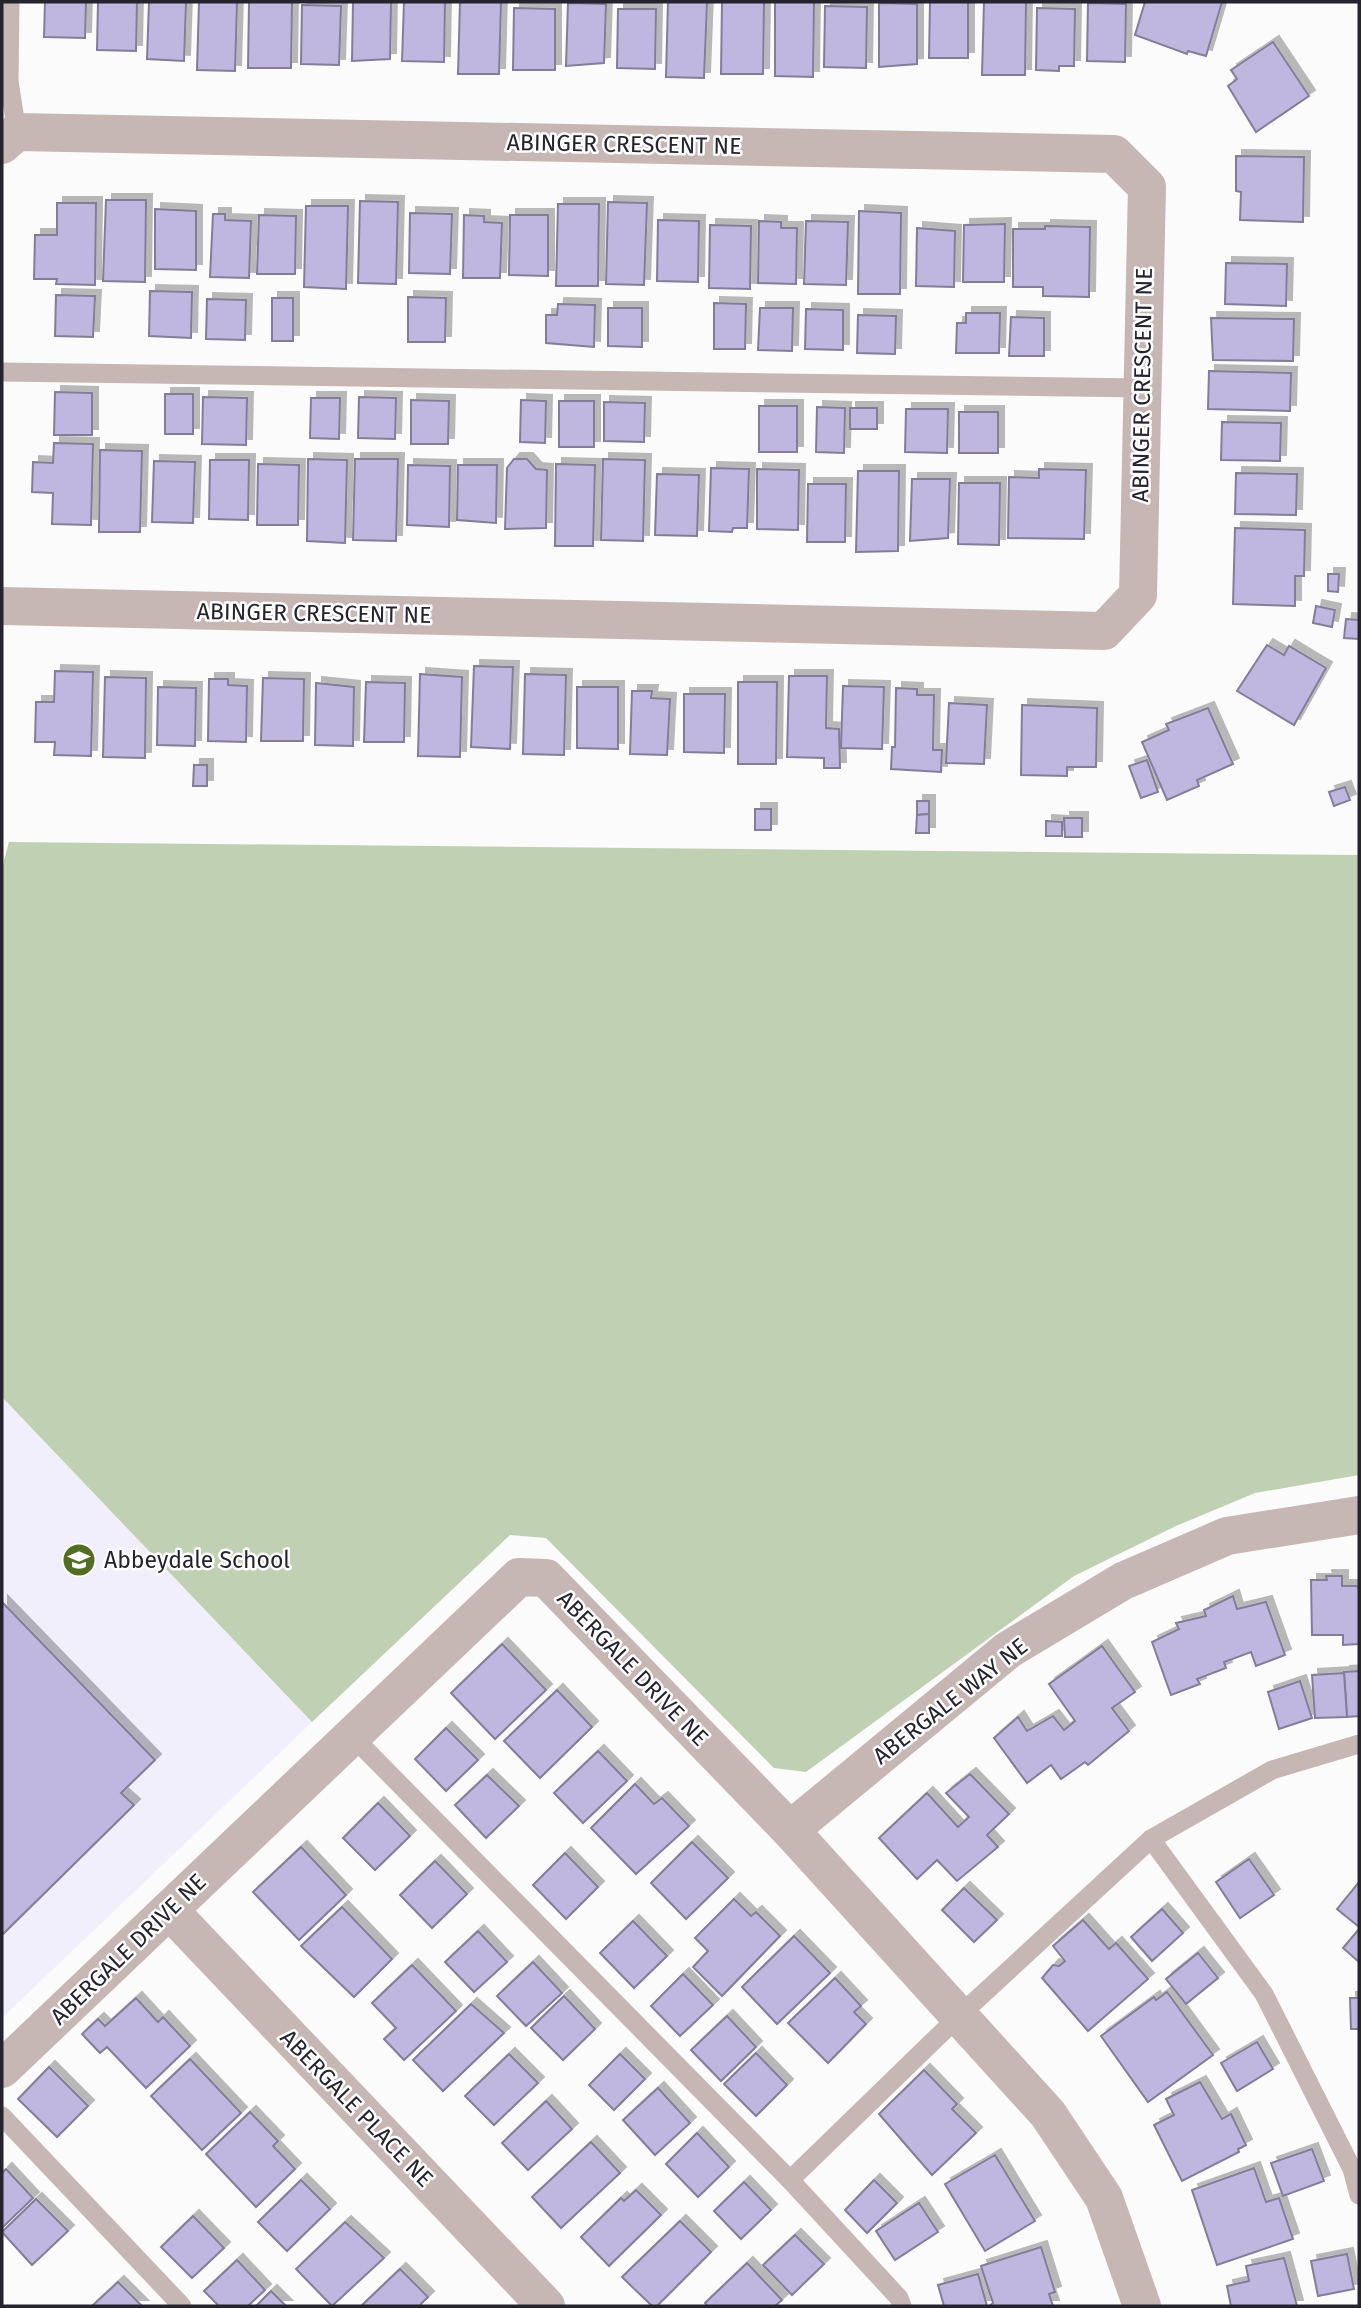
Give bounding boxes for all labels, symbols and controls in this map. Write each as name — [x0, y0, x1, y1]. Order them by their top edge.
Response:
street label: ABINGER CRESCENT NE — [506, 128, 742, 160]
street label: ABINGER CRESCENT NE — [1126, 267, 1158, 503]
street label: ABINGER CRESCENT NE — [196, 597, 432, 629]
school or university icon: Abbeydale School — [60, 1541, 98, 1579]
place label: Abbeydale School — [104, 1546, 290, 1574]
street label: ABERGALE DRIVE NE — [552, 1584, 714, 1752]
street label: ABERGALE WAY NE — [867, 1632, 1033, 1770]
street label: ABERGALE DRIVE NE — [44, 1868, 212, 2030]
street label: ABERGALE PLACE NE — [275, 2024, 439, 2192]

